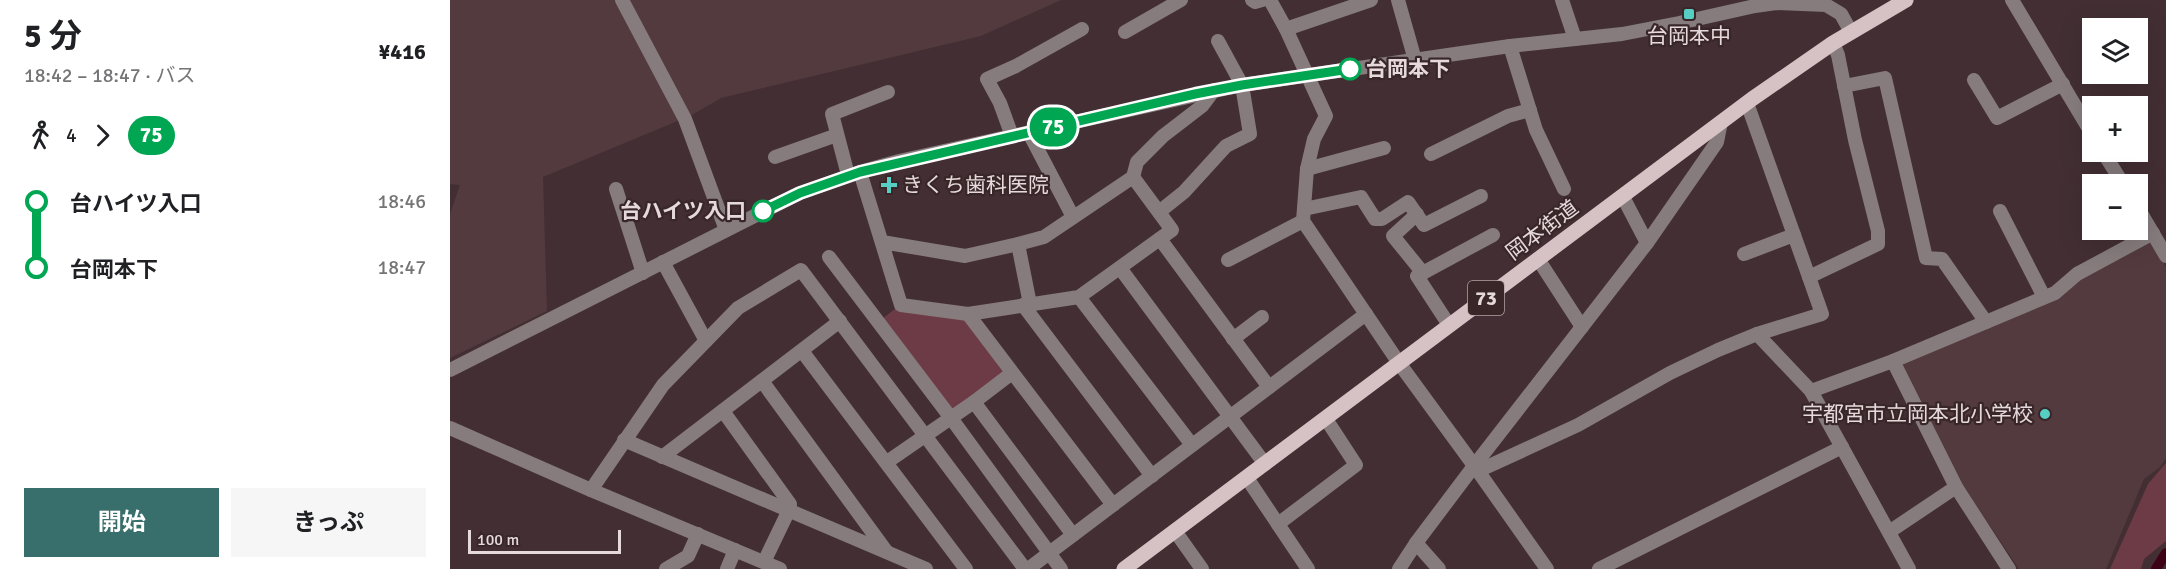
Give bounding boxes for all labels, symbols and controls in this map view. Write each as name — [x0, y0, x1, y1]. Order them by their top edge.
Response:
marker: 台岡本中 — [1682, 7, 1696, 21]
text: 5 分 — [24, 16, 82, 57]
map controls — [2082, 18, 2148, 240]
button: layers — [2082, 18, 2148, 84]
place label: 台岡本中 — [1647, 23, 1731, 49]
text: ¥416 — [378, 38, 426, 65]
place label: 台岡本下 — [1366, 56, 1450, 82]
marker: 台岡本下 — [1339, 58, 1361, 80]
text: 18:42 – 18:47 · バス — [24, 63, 195, 88]
button: + — [2082, 96, 2148, 162]
line badge: 75 — [1026, 108, 1080, 146]
text: 75 — [1042, 114, 1064, 140]
icon: walk — [24, 119, 57, 152]
icon: forward — [86, 119, 119, 152]
text: 75 — [140, 122, 163, 148]
text: 4 — [66, 123, 77, 148]
place label: きくち歯科医院 — [902, 172, 1049, 198]
button: − — [2082, 174, 2148, 240]
marker: きくち歯科医院 — [880, 176, 898, 194]
text: 18:46 — [377, 189, 426, 214]
text: 台ハイツ入口 — [70, 190, 202, 217]
street label: 岡本街道 — [1501, 194, 1583, 266]
place label: 台ハイツ入口 — [620, 198, 746, 224]
marker: 台ハイツ入口 — [752, 200, 774, 222]
text: 18:47 — [377, 255, 426, 280]
text: 台岡本下 — [70, 256, 158, 283]
road number: 73 — [1468, 281, 1504, 315]
place label: 宇都宮市立岡本北小学校 — [1802, 401, 2033, 427]
marker: 宇都宮市立岡本北小学校 — [2038, 407, 2052, 421]
button: 開始 — [24, 488, 219, 557]
button: きっぷ — [231, 488, 426, 557]
scale bar — [468, 527, 621, 554]
text: 100 m — [477, 530, 519, 550]

